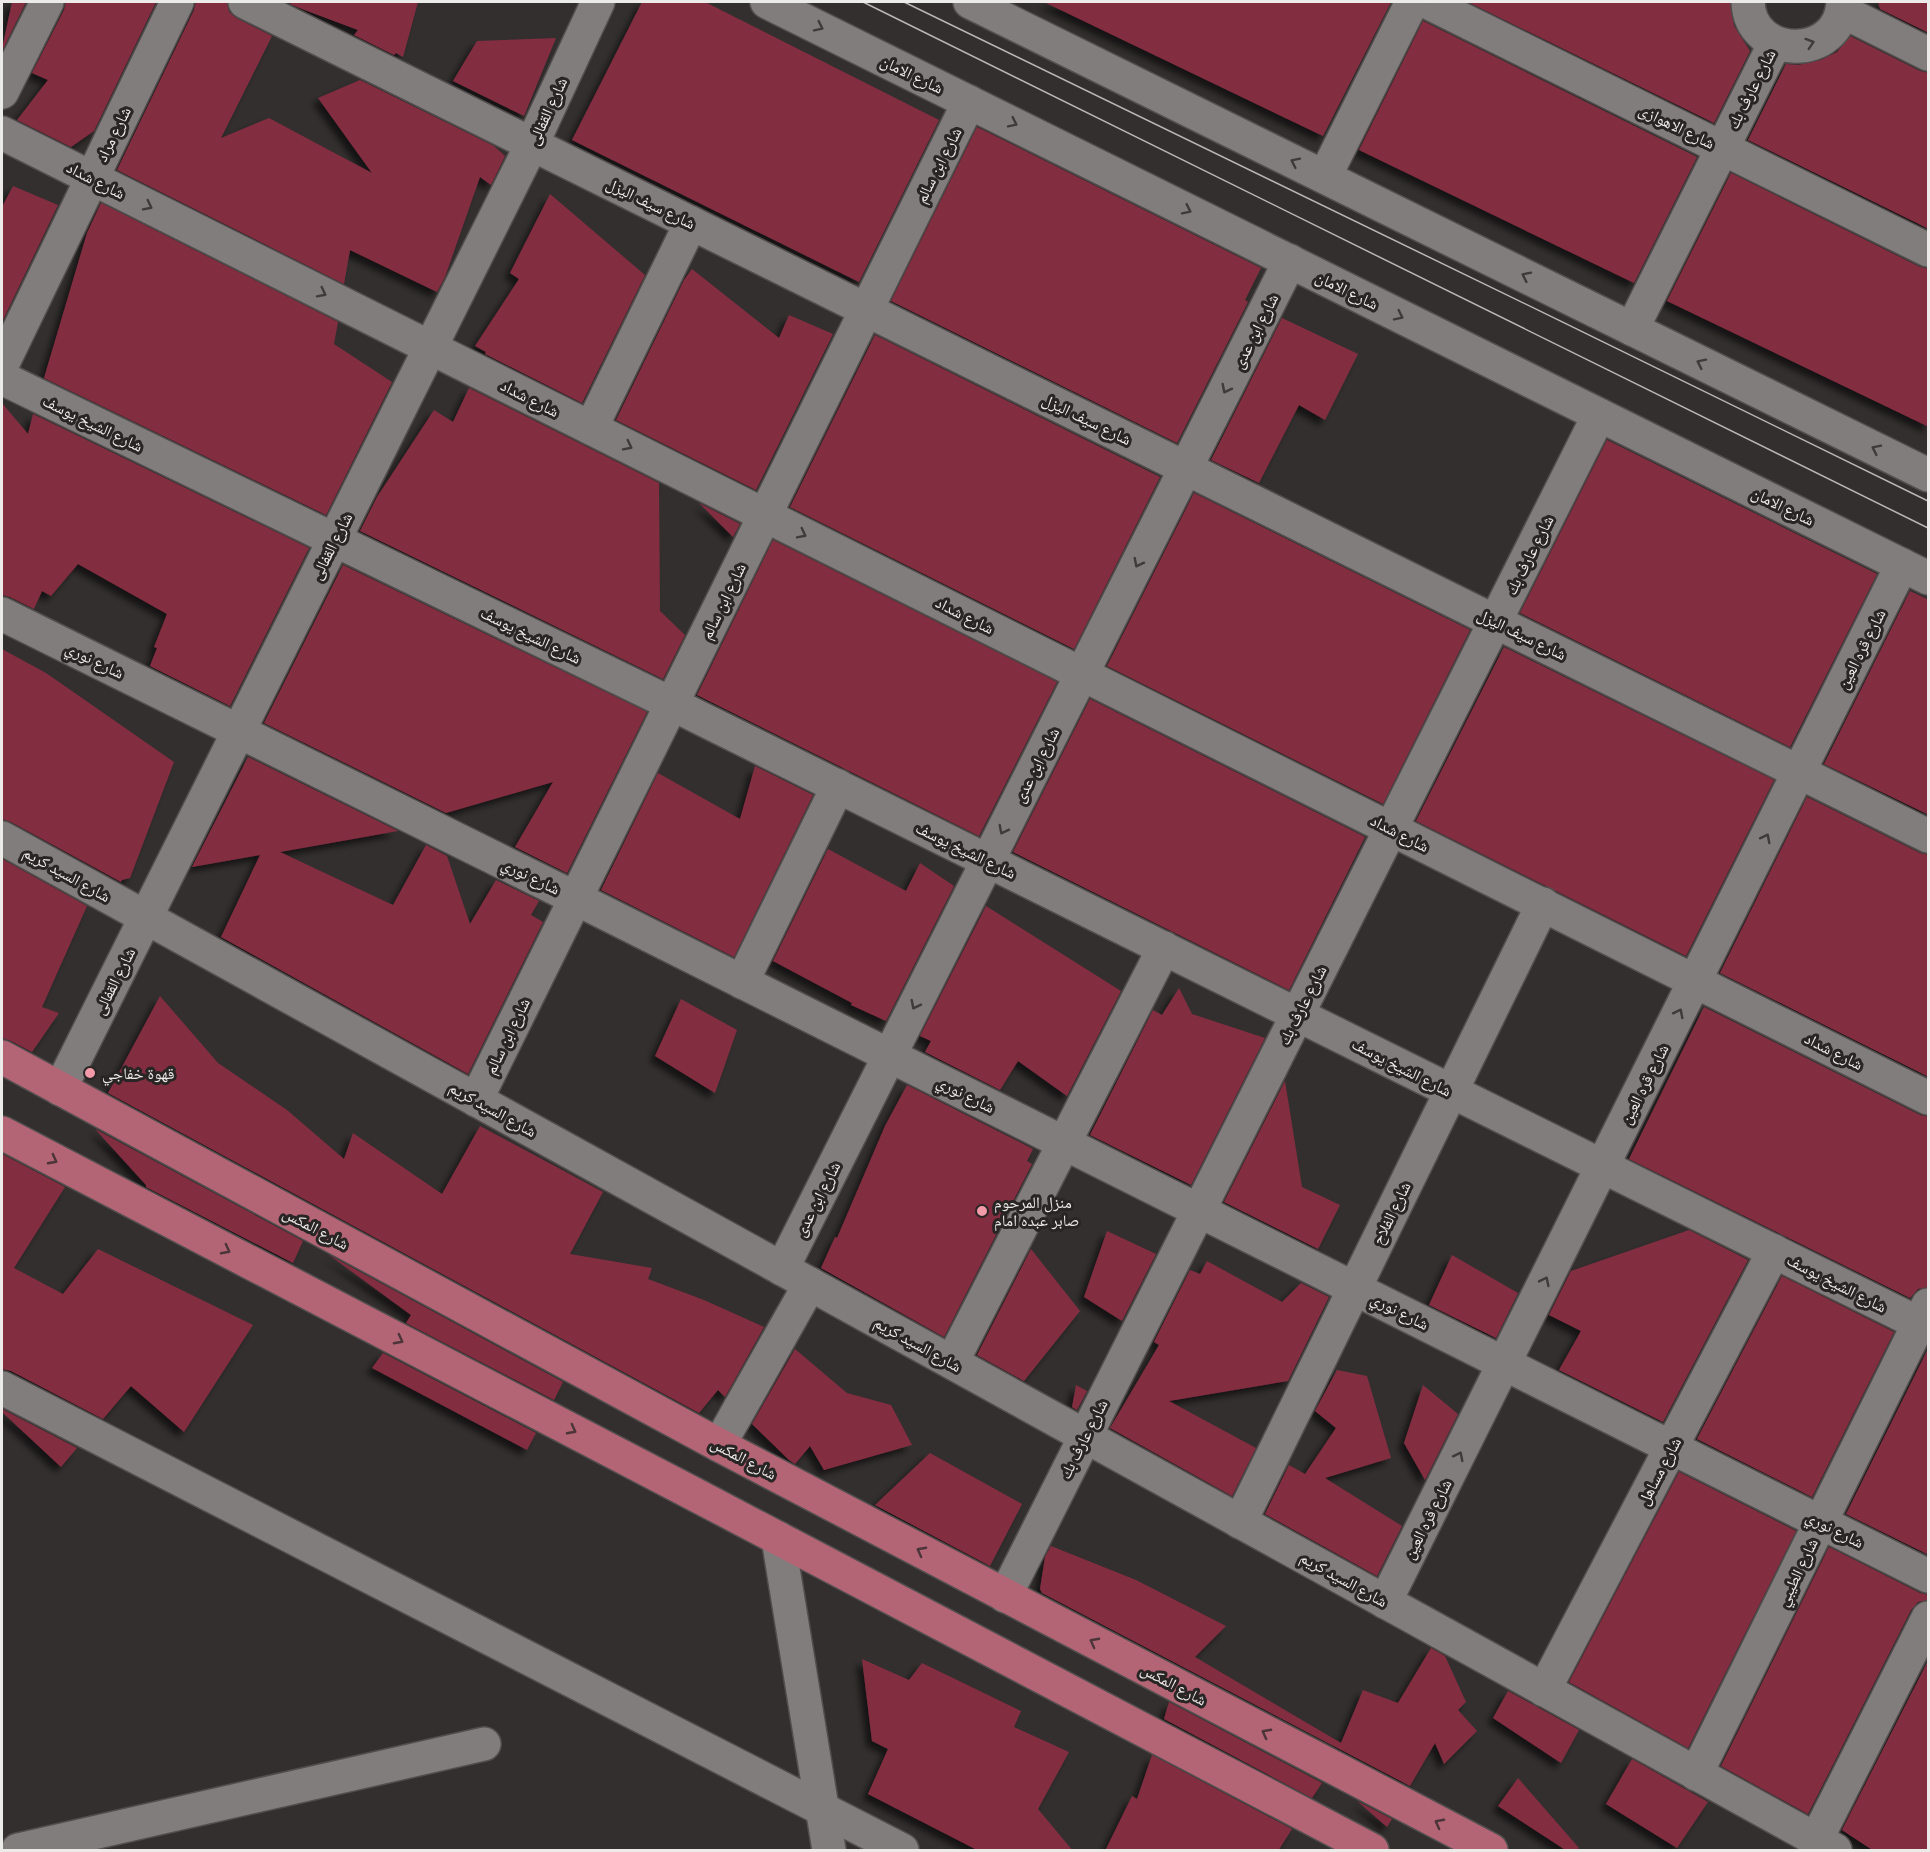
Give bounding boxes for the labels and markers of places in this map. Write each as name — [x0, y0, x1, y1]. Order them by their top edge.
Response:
place label: قهوة خفاجي — [102, 1063, 174, 1086]
marker: قهوة خفاجي — [83, 1066, 97, 1080]
place label: منزل المرحوم صابر عبده امام — [994, 1192, 1079, 1231]
marker: منزل المرحوم صابر عبده امام — [975, 1204, 989, 1218]

